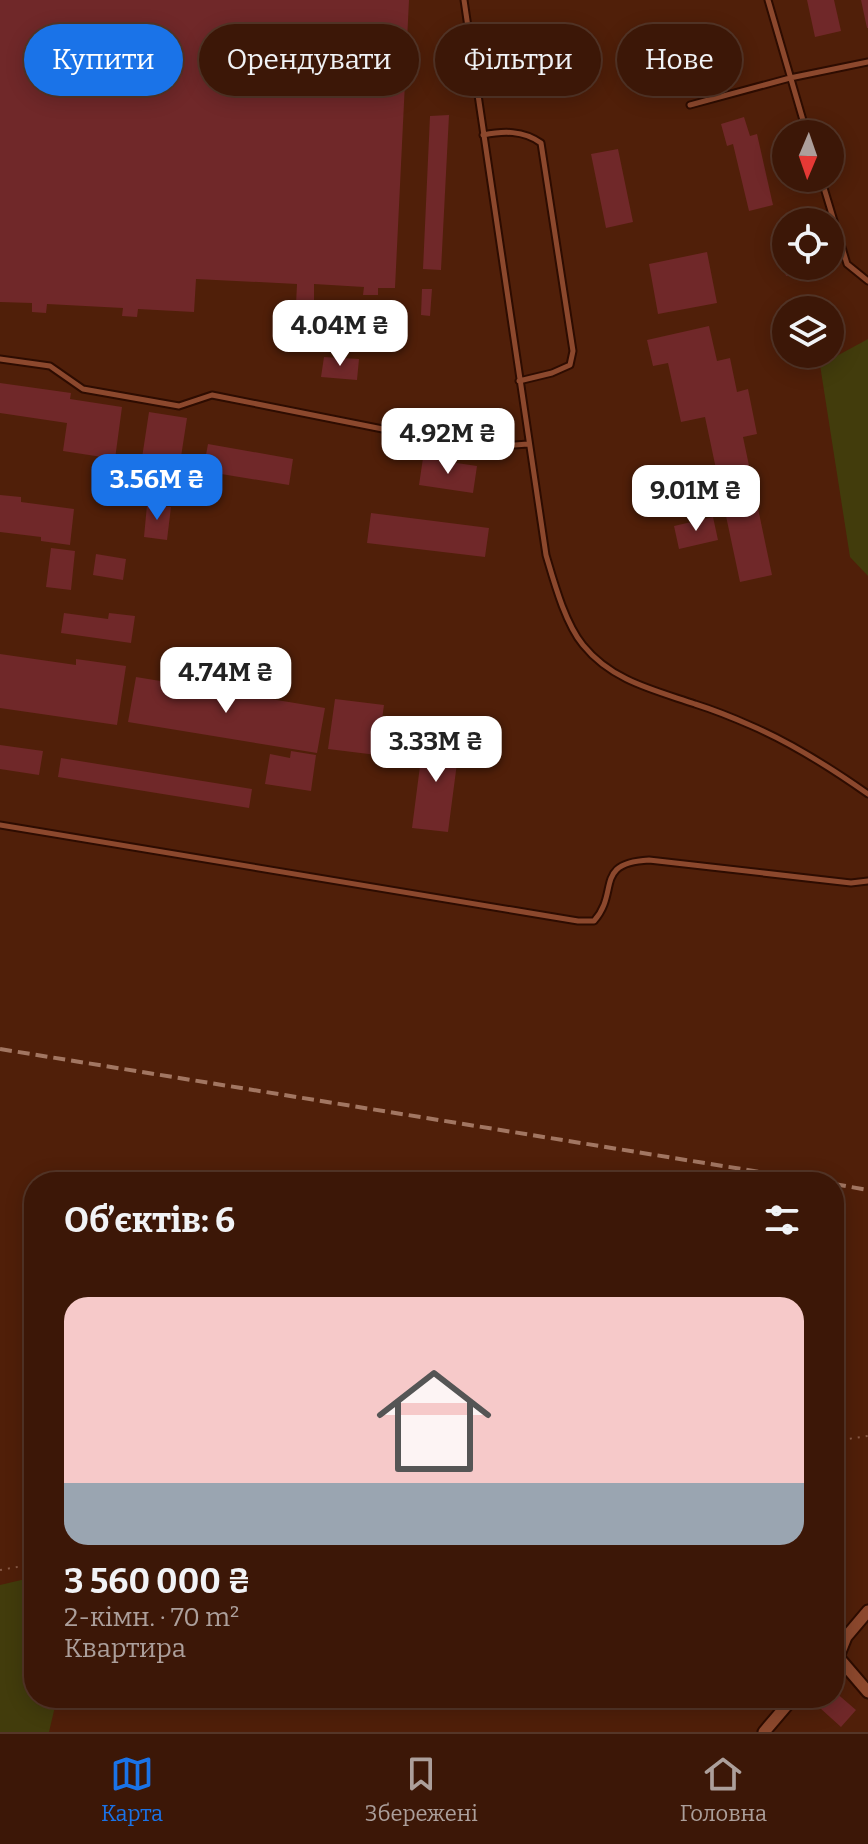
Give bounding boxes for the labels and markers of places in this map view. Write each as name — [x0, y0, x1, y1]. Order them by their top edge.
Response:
pin: 4.04M ₴ — [266, 300, 414, 368]
pin: 4.92M ₴ — [374, 408, 522, 476]
pin: 3.56M ₴ — [83, 454, 231, 522]
pin: 9.01M ₴ — [622, 465, 770, 533]
pin: 4.74M ₴ — [152, 647, 300, 715]
pin: 3.33M ₴ — [362, 716, 510, 784]

